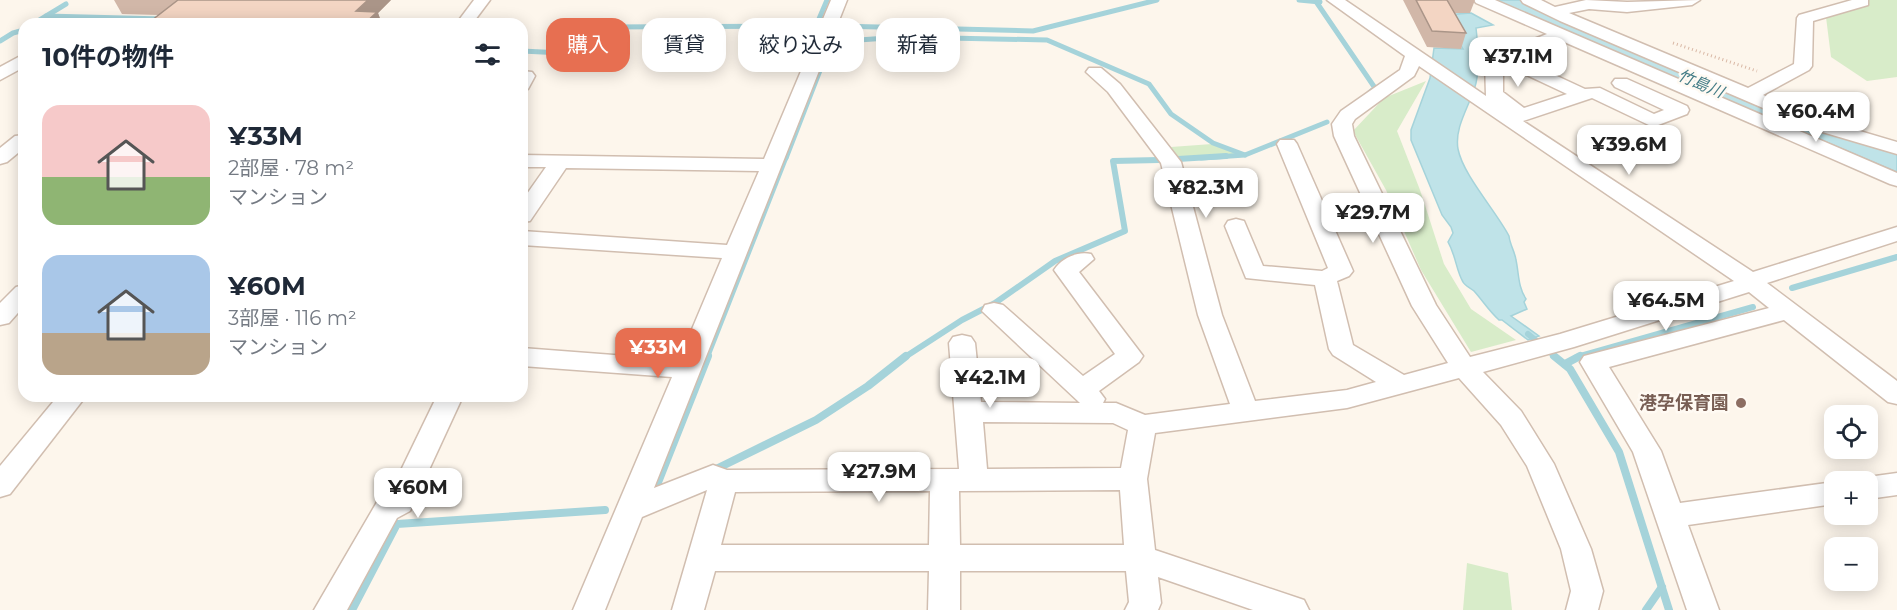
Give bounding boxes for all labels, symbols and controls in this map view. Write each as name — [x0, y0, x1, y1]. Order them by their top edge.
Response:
chip: 購入 — [546, 18, 630, 72]
chip: 賃貸 — [642, 18, 726, 72]
chip: 絞り込み — [738, 18, 864, 72]
chip: 新着 — [876, 18, 960, 72]
pin: ¥37.1M — [1469, 37, 1567, 88]
icon: filters — [471, 38, 504, 71]
text: 10件の物件 — [42, 41, 174, 73]
text: ¥37.1M — [1483, 44, 1553, 68]
water label: 竹島川 — [1675, 65, 1728, 102]
pin: ¥60.4M — [1767, 92, 1865, 143]
text: ¥60.4M — [1777, 99, 1855, 123]
text: ¥33M — [228, 120, 303, 152]
pin: ¥39.6M — [1580, 125, 1678, 176]
icon: home — [90, 129, 162, 201]
text: ¥39.6M — [1591, 132, 1667, 156]
text: 2部屋 · 78 m² — [228, 156, 354, 180]
pin: ¥82.3M — [1157, 168, 1255, 219]
text: ¥82.3M — [1168, 175, 1244, 199]
text: マンション — [228, 185, 328, 209]
pin: ¥29.7M — [1324, 193, 1422, 244]
text: ¥29.7M — [1335, 200, 1411, 224]
text: ¥60M — [228, 270, 306, 302]
icon: home — [90, 279, 162, 351]
pin: ¥64.5M — [1617, 281, 1715, 332]
text: ¥64.5M — [1627, 288, 1705, 312]
text: 3部屋 · 116 m² — [228, 306, 356, 330]
pin: ¥33M — [622, 328, 694, 379]
text: マンション — [228, 335, 328, 359]
text: ¥33M — [629, 335, 687, 359]
pin: ¥42.1M — [941, 358, 1039, 409]
text: ¥42.1M — [954, 365, 1026, 389]
place label: 港孕保育園 — [1639, 392, 1729, 414]
marker: 港孕保育園 — [1734, 396, 1748, 410]
map controls — [1824, 405, 1878, 591]
button: locate — [1824, 405, 1878, 459]
pin: ¥27.9M — [830, 452, 928, 503]
text: ¥27.9M — [841, 459, 917, 483]
pin: ¥60M — [382, 468, 454, 519]
button: + — [1824, 471, 1878, 525]
text: ¥60M — [388, 475, 448, 499]
button: − — [1824, 537, 1878, 591]

